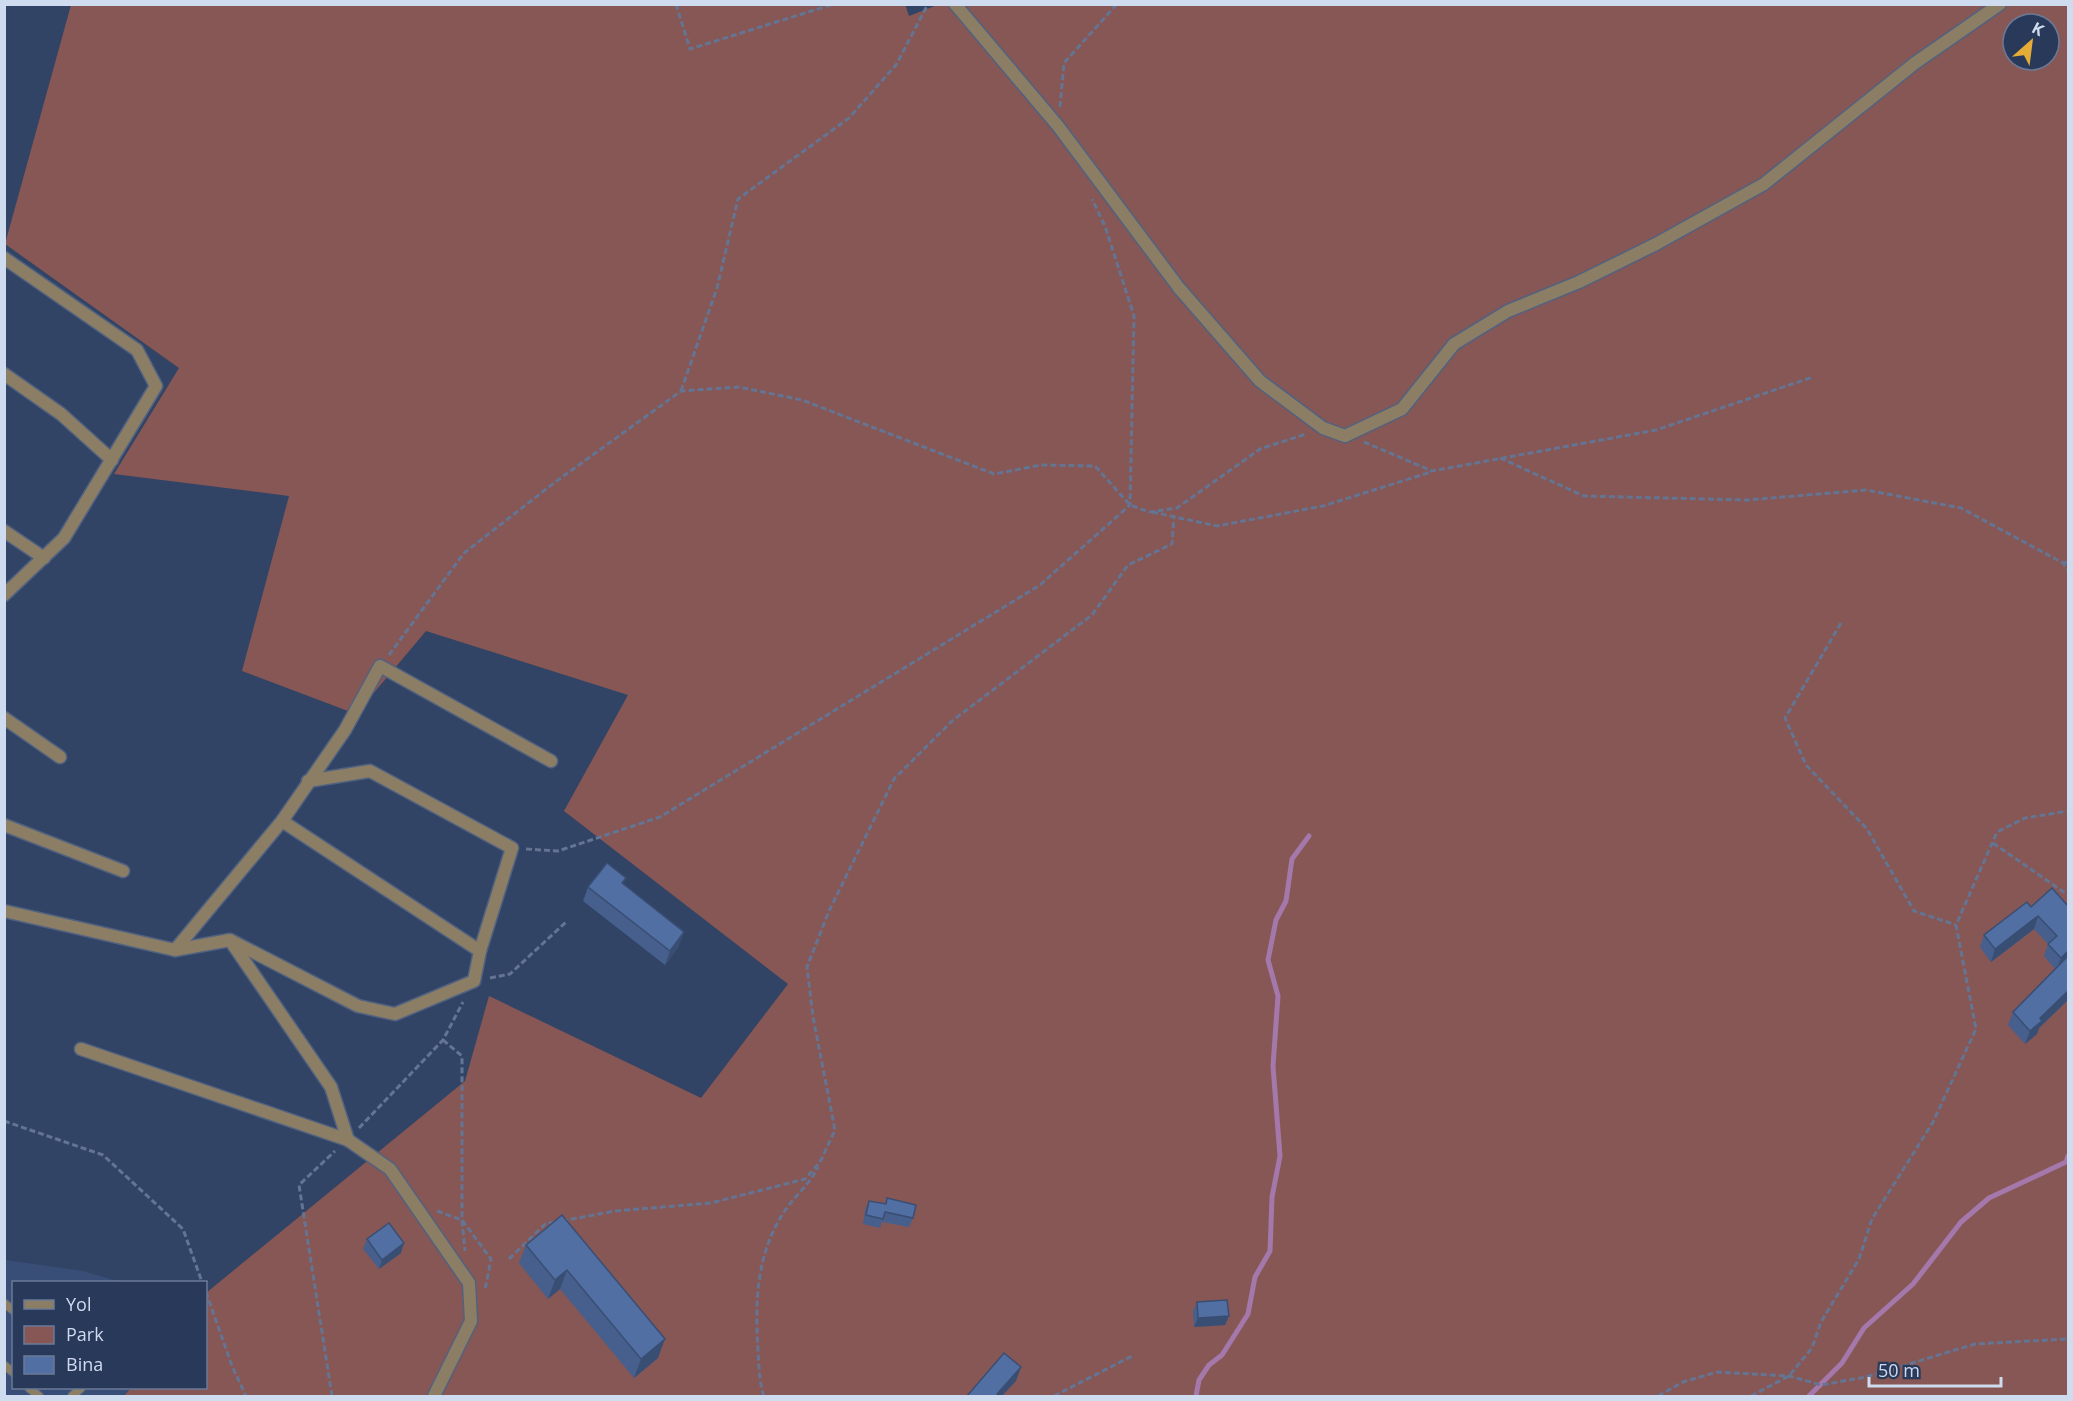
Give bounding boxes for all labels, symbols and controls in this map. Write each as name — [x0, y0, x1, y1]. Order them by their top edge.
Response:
north arrow — [2001, 12, 2061, 72]
text: K — [2028, 17, 2048, 41]
legend — [12, 1281, 207, 1389]
text: Yol — [66, 1292, 91, 1316]
text: Park — [66, 1322, 104, 1346]
scale bar — [1869, 1350, 2001, 1388]
text: Bina — [66, 1352, 103, 1376]
text: 50 m — [1878, 1358, 1920, 1382]

